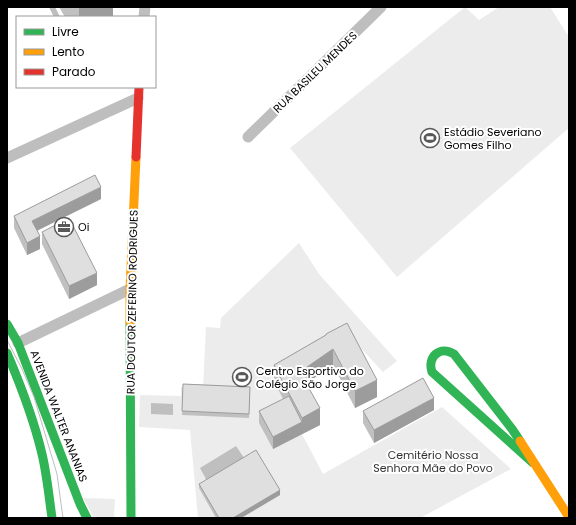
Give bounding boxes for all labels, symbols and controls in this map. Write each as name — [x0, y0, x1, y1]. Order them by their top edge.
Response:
legend — [16, 16, 156, 88]
text: Livre — [52, 23, 79, 40]
street label: RUA BASILEU MENDES — [269, 28, 361, 116]
text: Lento — [52, 43, 85, 60]
text: Parado — [52, 63, 96, 80]
place label: Estádio Severiano Gomes Filho — [444, 124, 542, 153]
sports icon: Estádio Severiano Gomes Filho — [419, 127, 441, 149]
street label: RUA DOUTOR ZEFERINO RODRIGUES — [122, 210, 142, 394]
office icon: Oi — [53, 216, 75, 238]
place label: Oi — [78, 219, 90, 235]
street label: AVENIDA WALTER ANANIAS — [26, 348, 92, 484]
place label: Centro Esportivo do Colégio São Jorge — [256, 363, 364, 392]
sports icon: Centro Esportivo do Colégio São Jorge — [231, 366, 253, 388]
park label: Cemitério Nossa Senhora Mãe do Povo — [373, 447, 493, 476]

